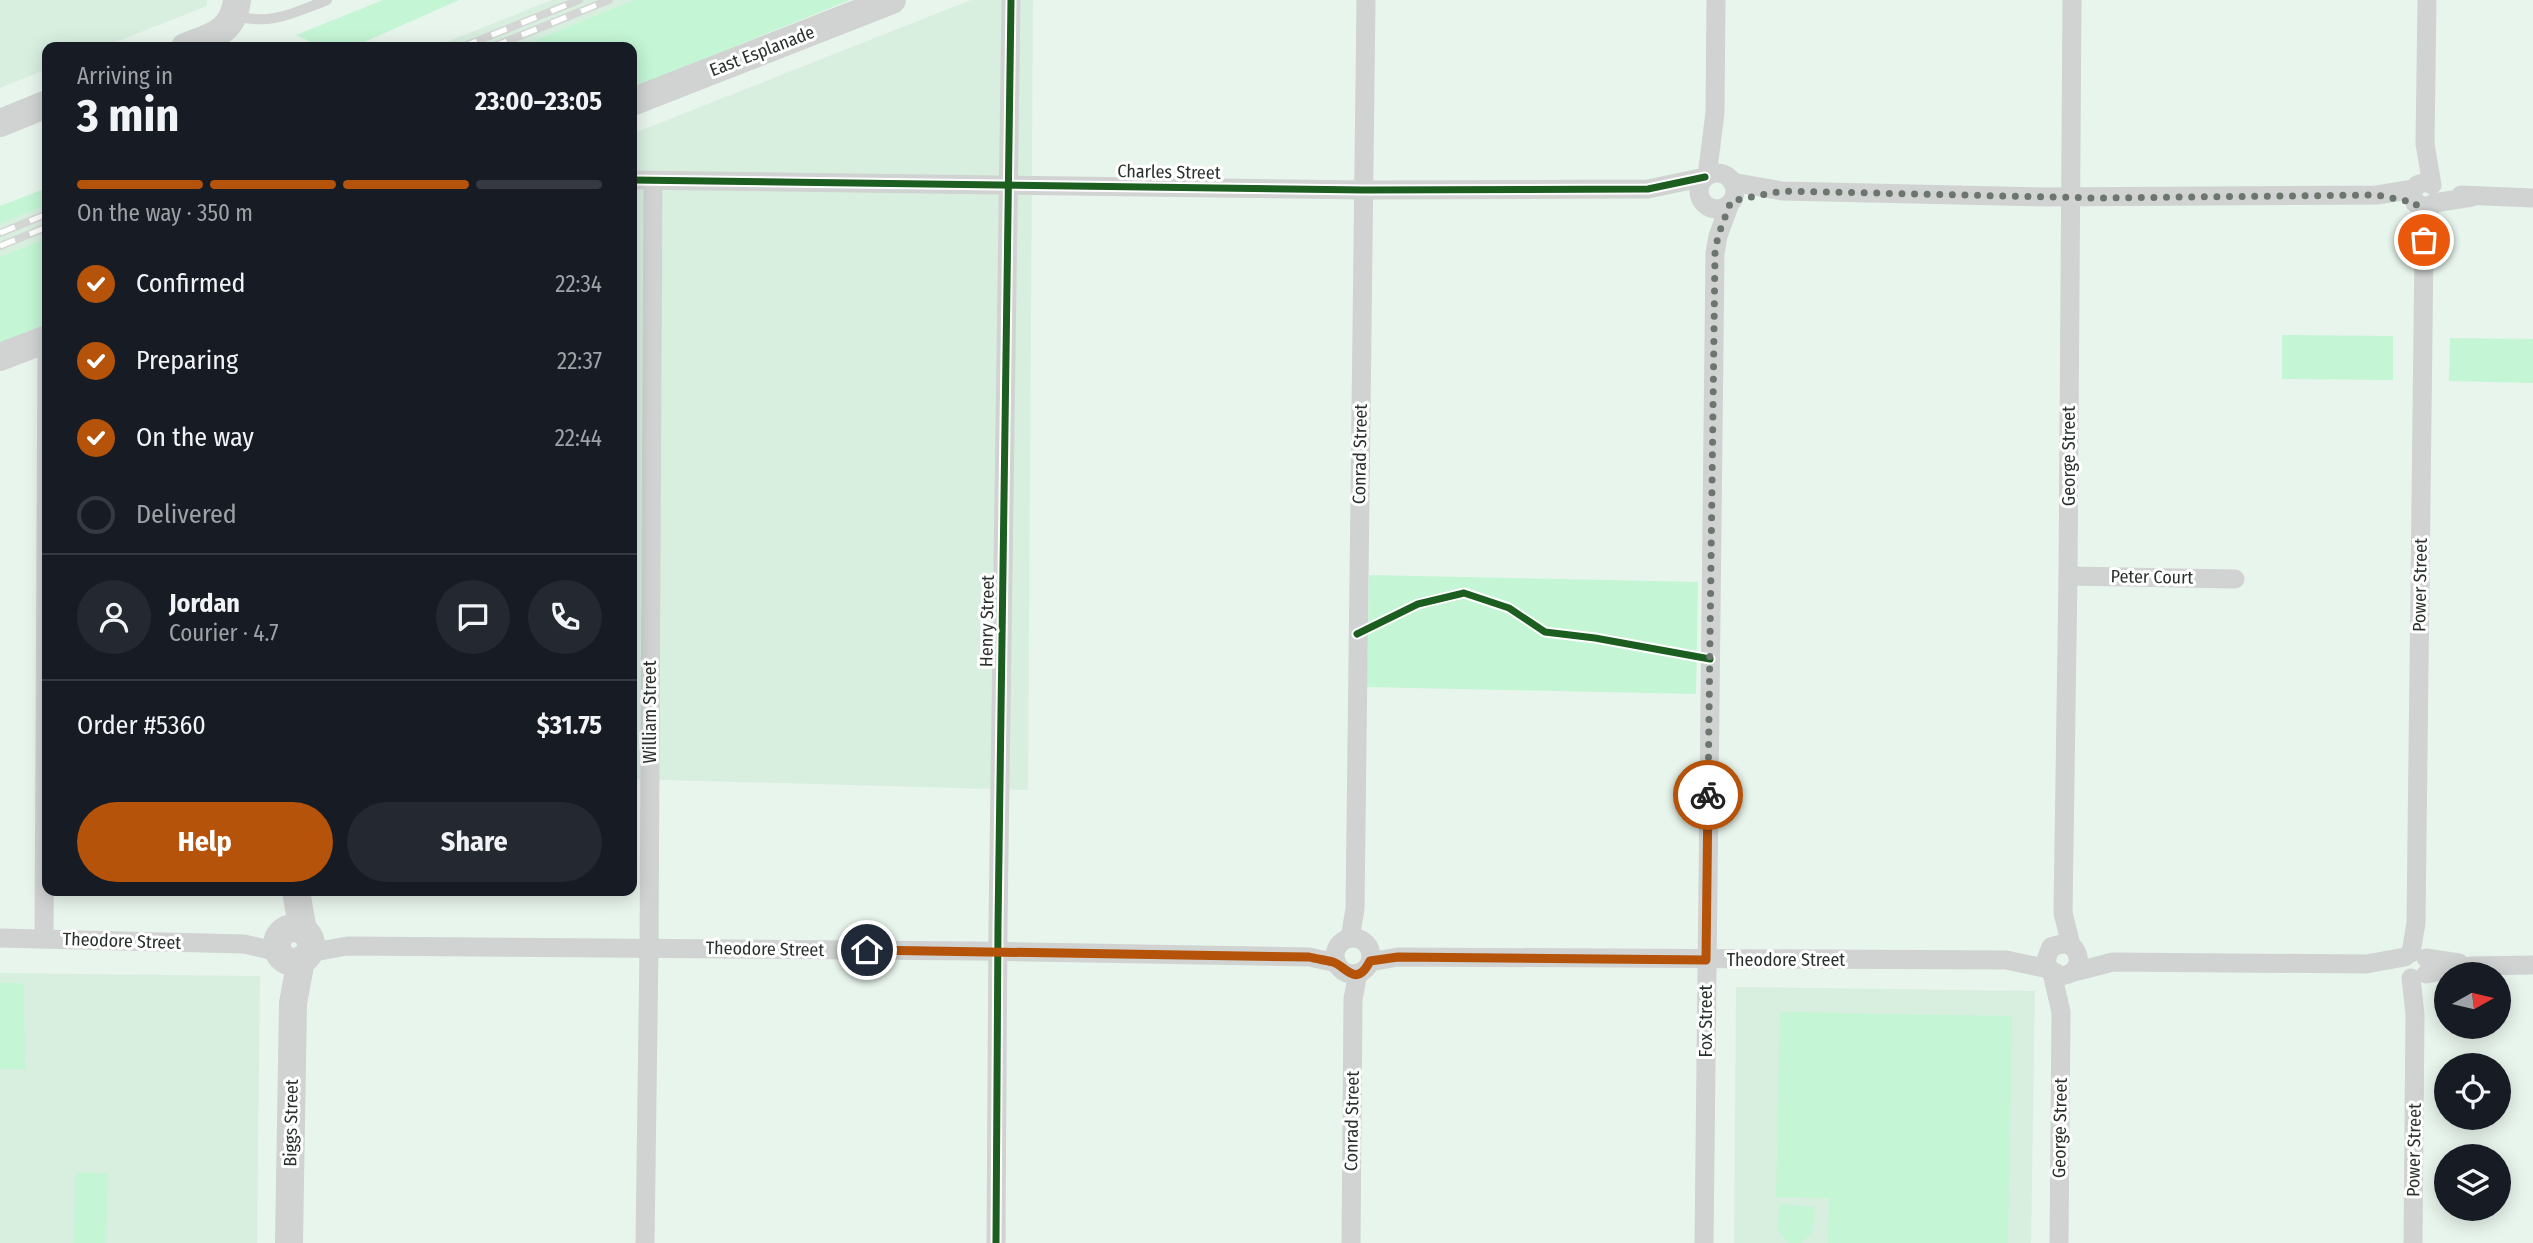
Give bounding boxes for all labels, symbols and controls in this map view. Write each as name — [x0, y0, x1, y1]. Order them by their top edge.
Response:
street label: East Esplanade — [706, 21, 818, 81]
text: Arriving in — [77, 62, 173, 90]
text: 23:00–23:05 — [475, 86, 602, 117]
text: 3 min — [77, 88, 179, 143]
street label: Charles Street — [1117, 160, 1221, 184]
text: On the way · 350 m — [77, 199, 253, 227]
pin — [2394, 210, 2454, 270]
icon: bag — [2405, 221, 2443, 259]
icon: check — [77, 265, 115, 303]
text: Confirmed — [136, 268, 246, 299]
text: 22:34 — [555, 270, 602, 298]
icon: check — [77, 342, 115, 380]
text: Preparing — [136, 345, 238, 376]
text: 22:37 — [557, 347, 602, 375]
street label: Conrad Street — [1348, 403, 1372, 504]
street label: George Street — [2058, 406, 2080, 506]
icon: check — [77, 419, 115, 457]
text: On the way — [136, 422, 254, 453]
text: 22:44 — [555, 424, 602, 452]
text: Delivered — [136, 499, 237, 530]
street label: Power Street — [2408, 538, 2432, 632]
street label: Peter Court — [2111, 565, 2194, 589]
street label: Henry Street — [975, 575, 999, 667]
button: person — [77, 580, 151, 654]
button: chat — [436, 580, 510, 654]
button: phone — [528, 580, 602, 654]
text: Jordan — [169, 588, 240, 619]
text: Courier · 4.7 — [169, 619, 279, 647]
street label: William Street — [639, 660, 661, 764]
text: Order #5360 — [77, 710, 206, 741]
text: $31.75 — [537, 710, 602, 741]
courier — [1673, 760, 1743, 830]
icon: bike — [1689, 776, 1727, 814]
button: Help — [77, 802, 333, 882]
button: Share — [347, 802, 602, 882]
pin — [837, 920, 897, 980]
street label: Theodore Street — [62, 928, 182, 954]
icon: home — [848, 931, 886, 969]
street label: Theodore Street — [706, 937, 825, 961]
street label: Theodore Street — [1727, 949, 1845, 971]
north arrow — [2434, 962, 2511, 1040]
map controls — [2434, 962, 2511, 1221]
street label: Fox Street — [1695, 984, 1717, 1057]
button: locate — [2434, 1053, 2511, 1130]
street label: Conrad Street — [1340, 1070, 1364, 1171]
street label: George Street — [2048, 1078, 2072, 1178]
street label: Biggs Street — [279, 1079, 303, 1167]
street label: Power Street — [2402, 1103, 2426, 1197]
button: layers — [2434, 1144, 2511, 1221]

